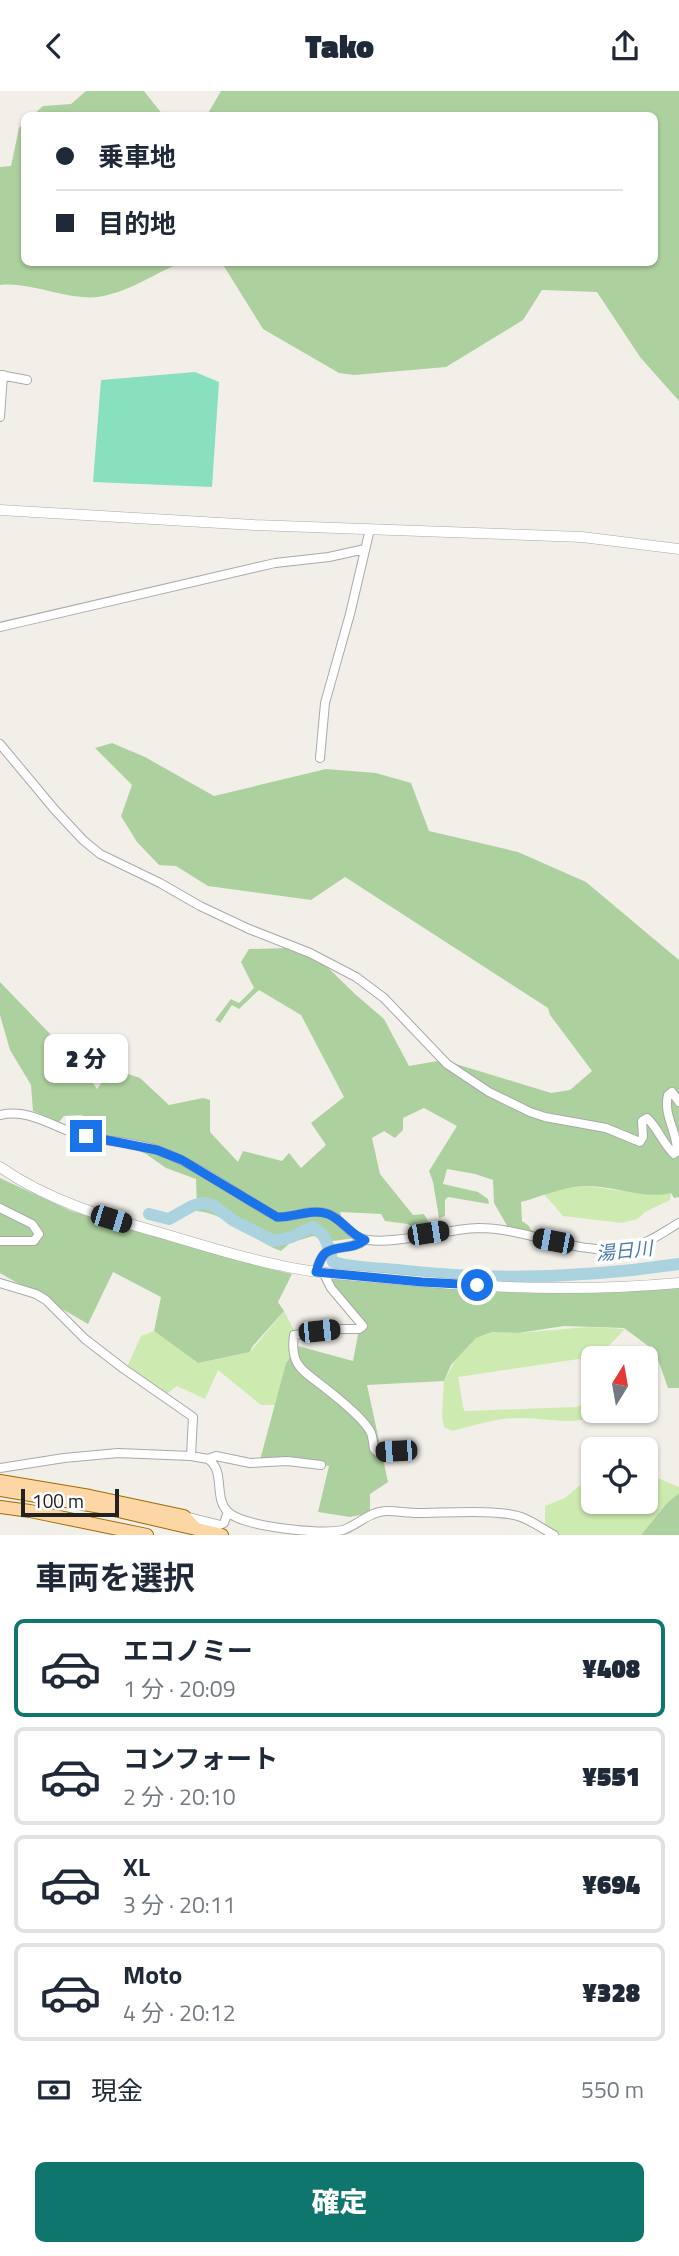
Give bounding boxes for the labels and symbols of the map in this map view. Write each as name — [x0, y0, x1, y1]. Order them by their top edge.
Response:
callout: 2 分 — [44, 1035, 128, 1083]
route end — [70, 1120, 102, 1152]
car — [88, 1203, 135, 1235]
car — [406, 1219, 451, 1247]
car — [531, 1227, 576, 1255]
water label: 湯日川 — [594, 1232, 656, 1267]
route start — [461, 1269, 493, 1301]
car — [298, 1318, 341, 1344]
north arrow — [581, 1346, 658, 1423]
car — [375, 1439, 418, 1463]
scale bar — [21, 1486, 119, 1518]

